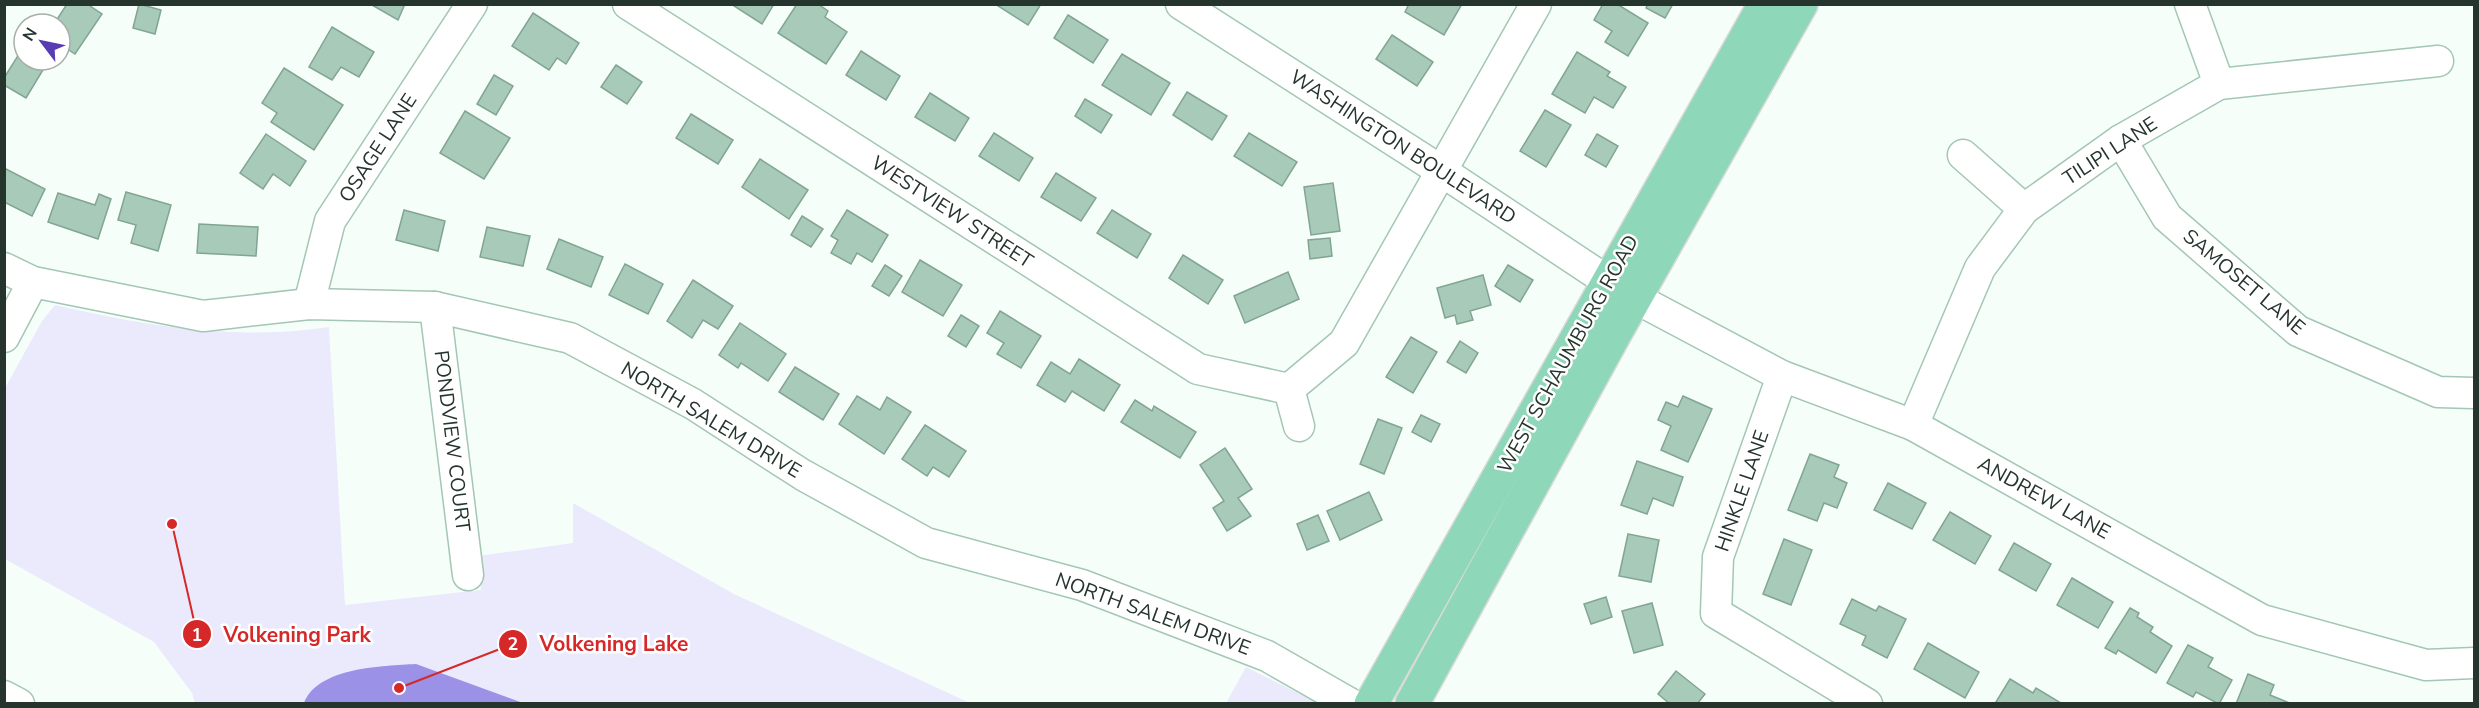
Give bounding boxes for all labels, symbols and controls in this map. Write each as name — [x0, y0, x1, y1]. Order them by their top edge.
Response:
north arrow — [12, 12, 72, 72]
text: N — [18, 24, 43, 45]
street label: WASHINGTON BOULEVARD — [1285, 64, 1521, 230]
street label: OSAGE LANE — [333, 88, 423, 208]
street label: TILIPI LANE — [2058, 110, 2162, 192]
street label: WESTVIEW STREET — [866, 150, 1038, 274]
street label: SAMOSET LANE — [2177, 223, 2311, 341]
street label: WEST SCHAUMBURG ROAD — [1491, 230, 1645, 478]
street label: PONDVIEW COURT — [427, 349, 477, 533]
street label: NORTH SALEM DRIVE — [616, 355, 806, 485]
street label: HINKLE LANE — [1709, 427, 1775, 555]
street label: ANDREW LANE — [1973, 450, 2115, 546]
street label: NORTH SALEM DRIVE — [1052, 566, 1254, 662]
callout: Volkening Park — [182, 615, 383, 654]
text: Volkening Park — [222, 621, 371, 649]
text: 1 — [192, 623, 202, 647]
callout: Volkening Lake — [498, 625, 701, 664]
text: Volkening Lake — [539, 630, 688, 658]
text: 2 — [508, 632, 518, 656]

